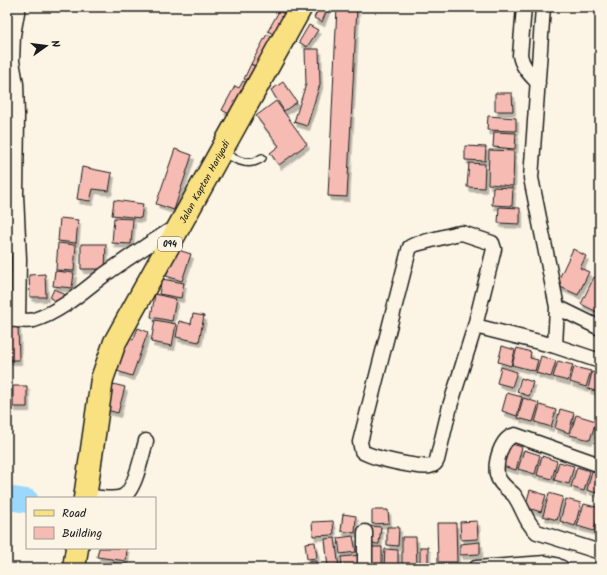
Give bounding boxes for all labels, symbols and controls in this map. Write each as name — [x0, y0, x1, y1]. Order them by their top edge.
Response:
north arrow — [26, 26, 66, 66]
text: N — [45, 38, 64, 49]
street label: Jalan Kapten Hariyadi — [175, 137, 235, 227]
road number: 094 — [158, 237, 182, 251]
legend — [26, 497, 156, 549]
text: Road — [62, 504, 87, 523]
text: Building — [62, 524, 102, 543]

